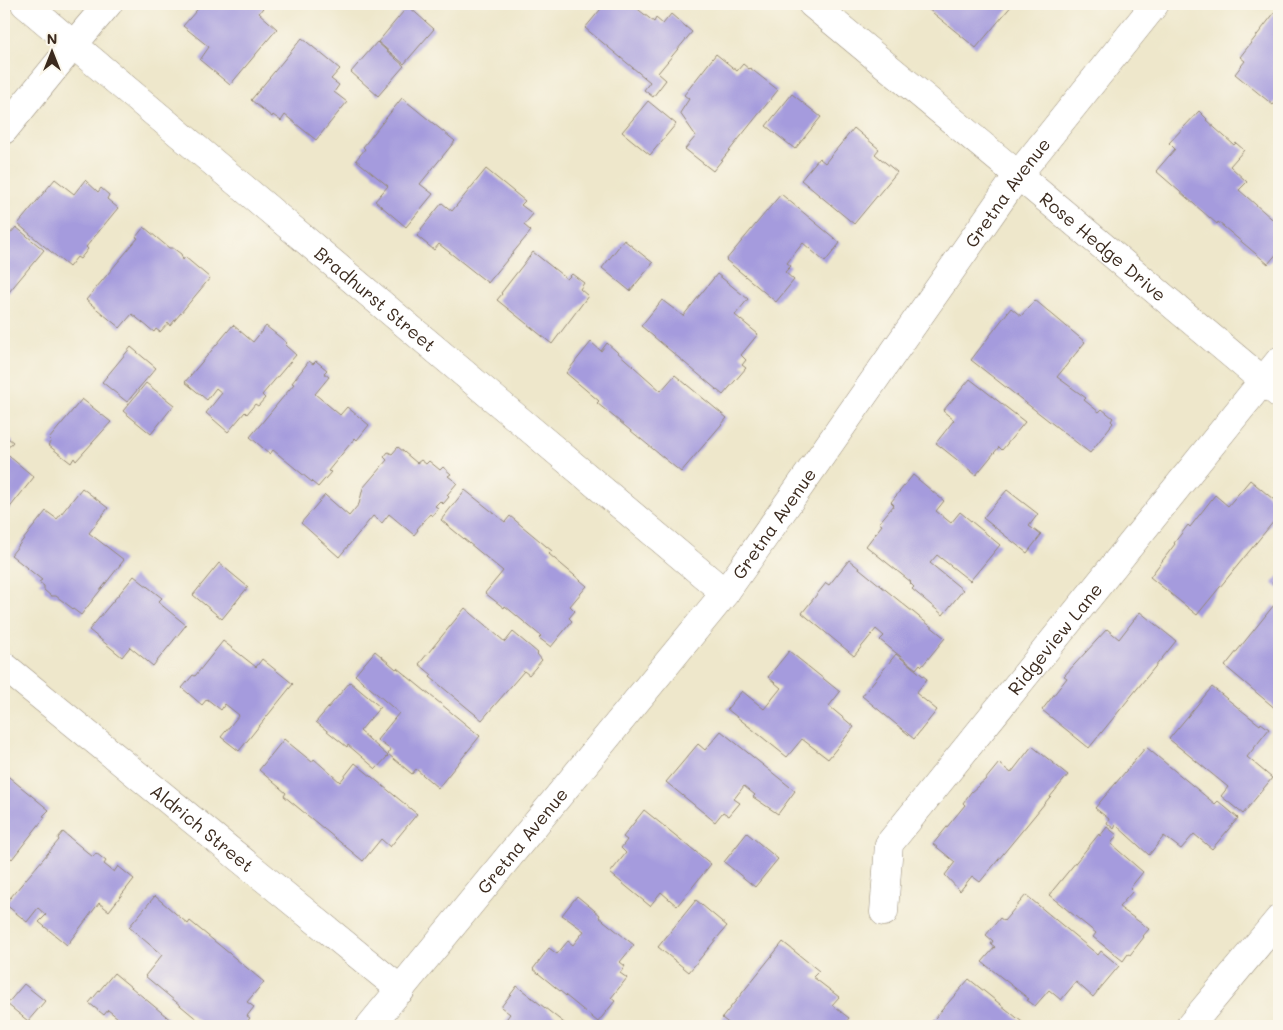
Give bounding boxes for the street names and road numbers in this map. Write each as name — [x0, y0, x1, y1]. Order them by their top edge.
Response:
street label: Gretna Avenue — [959, 132, 1056, 252]
street label: Rose Hedge Drive — [1035, 186, 1172, 307]
street label: Bradhurst Street — [310, 241, 441, 357]
street label: Gretna Avenue — [726, 463, 821, 584]
street label: Ridgeview Lane — [1002, 578, 1107, 700]
street label: Aldrich Street — [146, 778, 259, 877]
street label: Gretna Avenue — [471, 782, 573, 899]

